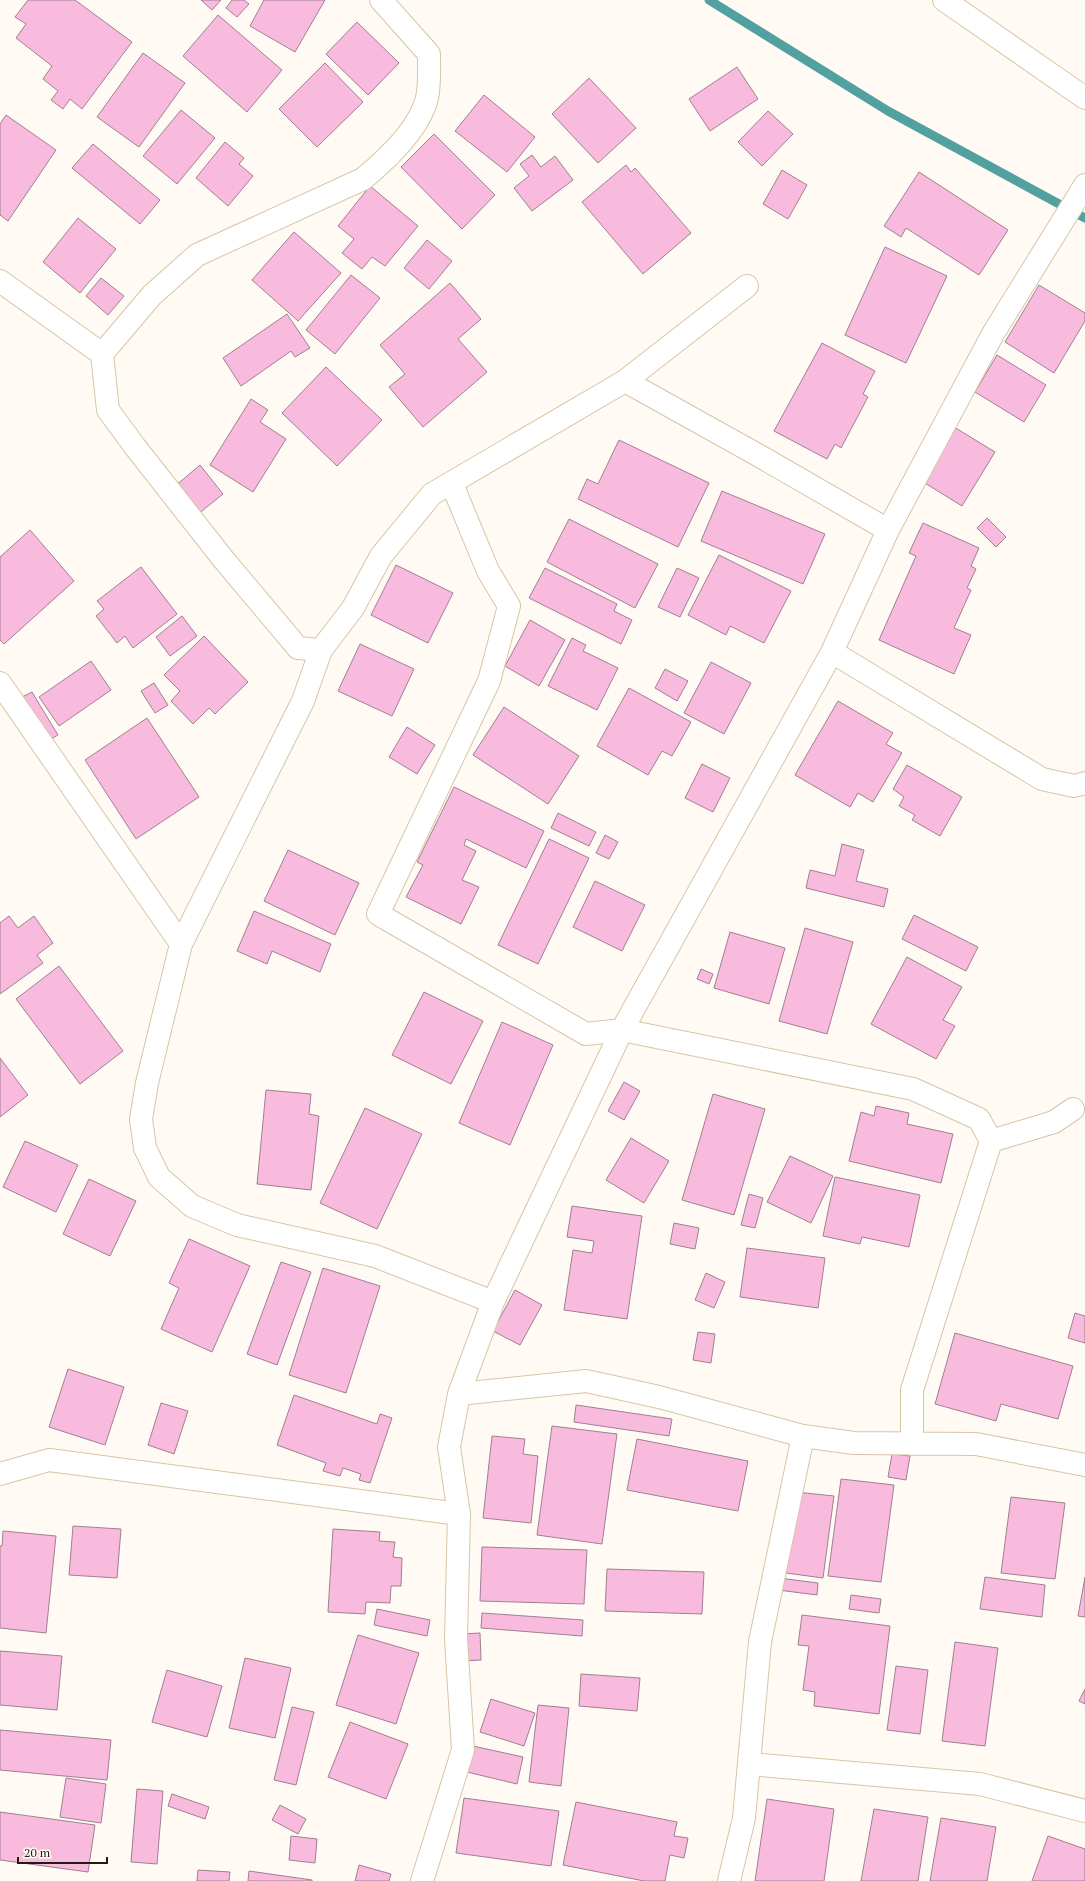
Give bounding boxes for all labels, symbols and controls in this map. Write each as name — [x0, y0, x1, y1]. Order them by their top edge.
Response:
scale bar — [18, 1839, 107, 1865]
text: 20 m — [24, 1845, 51, 1860]

